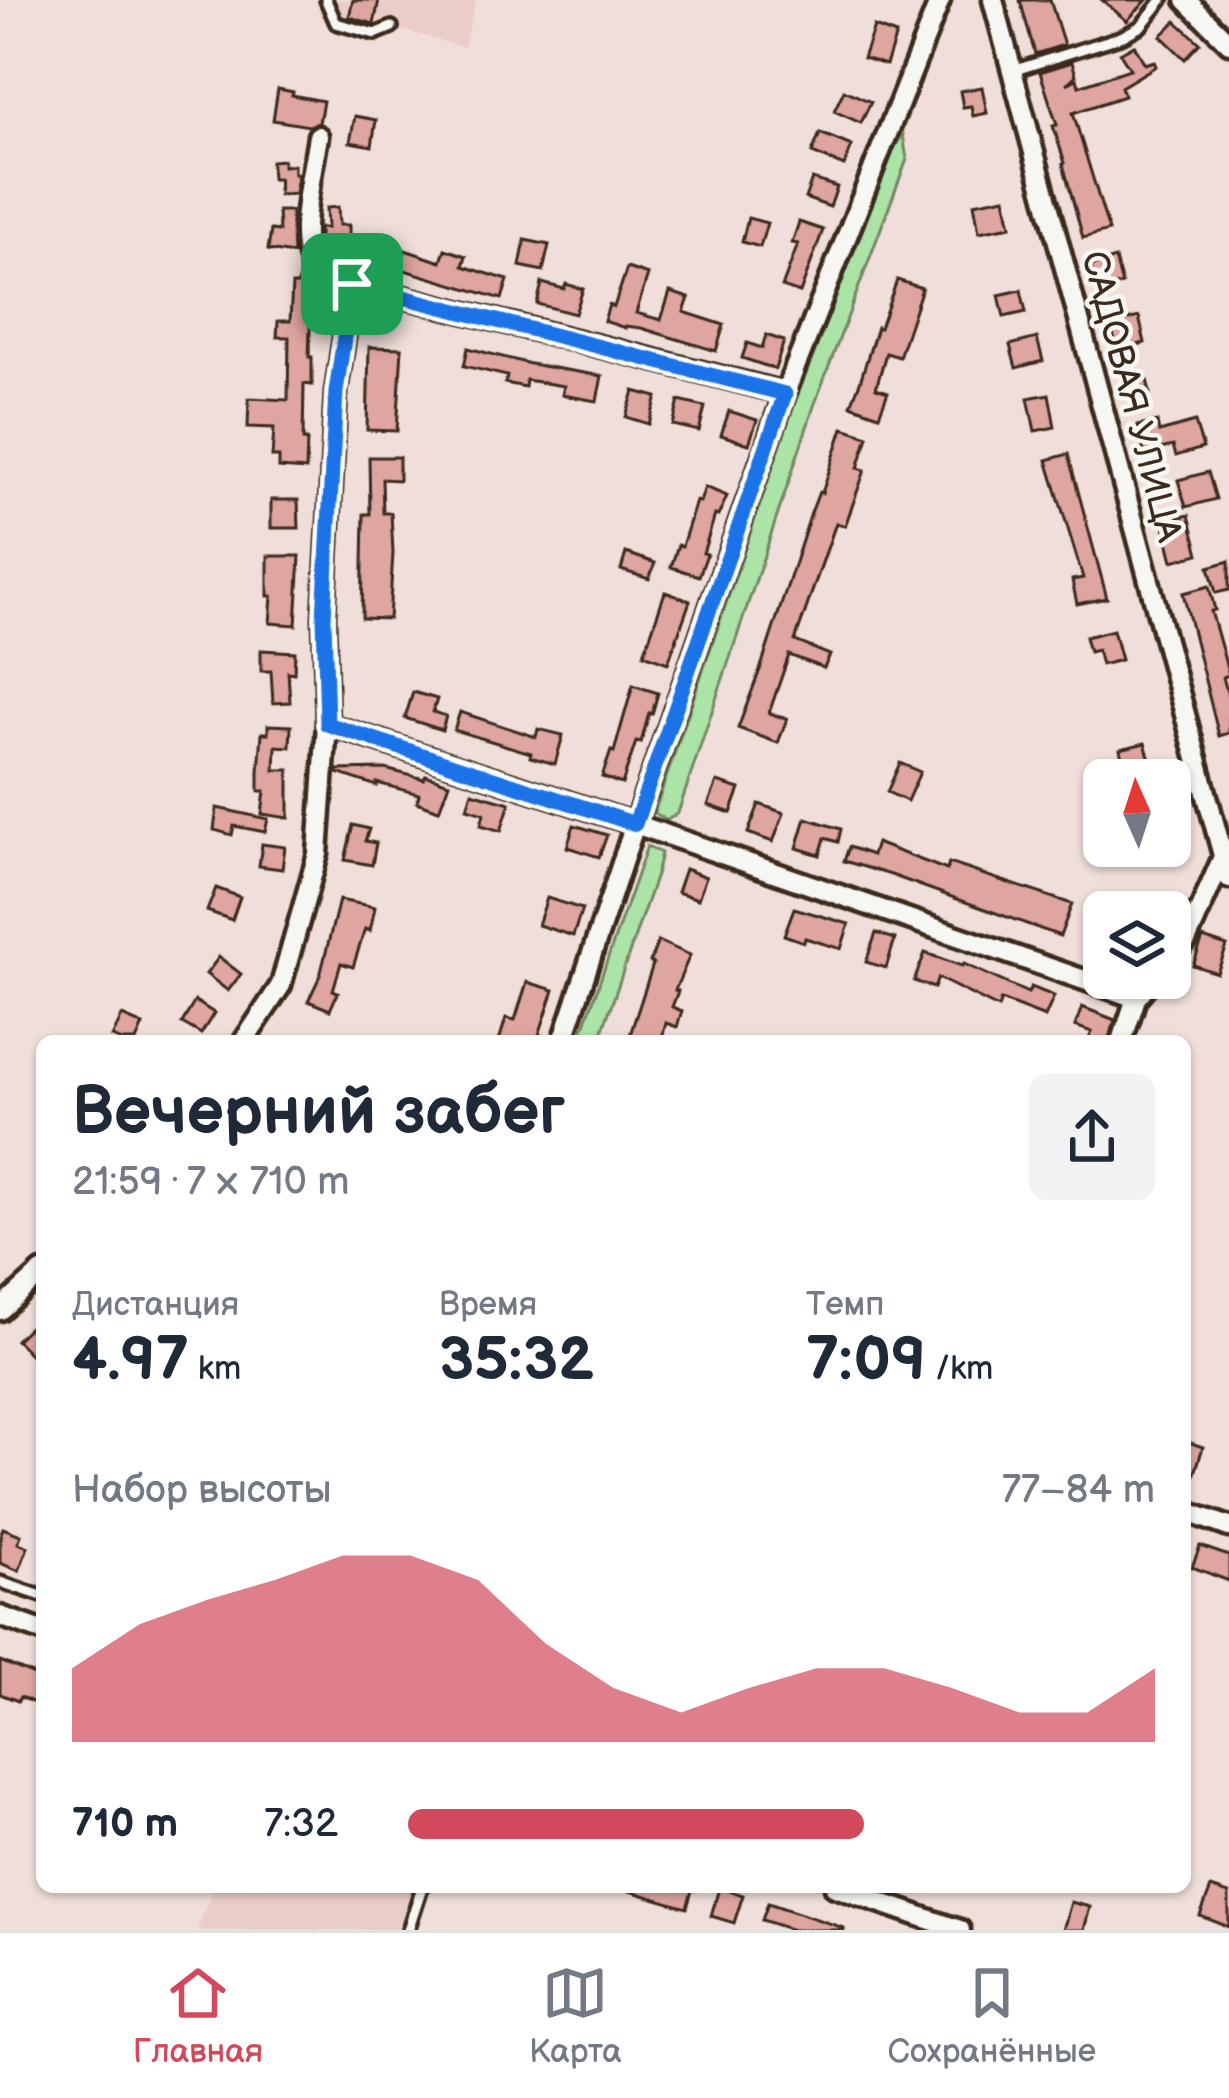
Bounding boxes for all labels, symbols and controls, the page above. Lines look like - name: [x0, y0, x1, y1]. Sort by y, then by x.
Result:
- pin: [301, 233, 403, 335]
- street label: САДОВАЯ УЛИЦА: [1071, 247, 1190, 547]
- icon: arrive: [319, 251, 385, 317]
- north arrow: [1083, 759, 1191, 867]
- map controls: [1083, 759, 1191, 999]
- button: layers: [1083, 891, 1191, 999]
- text: Вечерний забег: [72, 1074, 565, 1153]
- button: share: [1029, 1074, 1155, 1200]
- text: 21:59 · 7 × 710 m: [72, 1159, 349, 1206]
- text: Дистанция: [72, 1285, 239, 1325]
- text: Время: [439, 1285, 537, 1325]
- text: Темп: [806, 1285, 884, 1325]
- text: 4.97: [72, 1325, 189, 1397]
- text: 35:32: [439, 1325, 594, 1397]
- text: 7:09: [806, 1325, 926, 1397]
- text: km: [189, 1349, 241, 1389]
- text: /km: [926, 1349, 993, 1389]
- text: Набор высоты: [72, 1467, 332, 1514]
- text: 77–84 m: [1002, 1467, 1155, 1514]
- text: 710 m: [72, 1801, 178, 1848]
- text: 7:32: [264, 1801, 338, 1848]
- tab: Главная: [133, 1960, 263, 2072]
- tab: Карта: [529, 1960, 622, 2072]
- tab: Сохранённые: [888, 1960, 1096, 2072]

